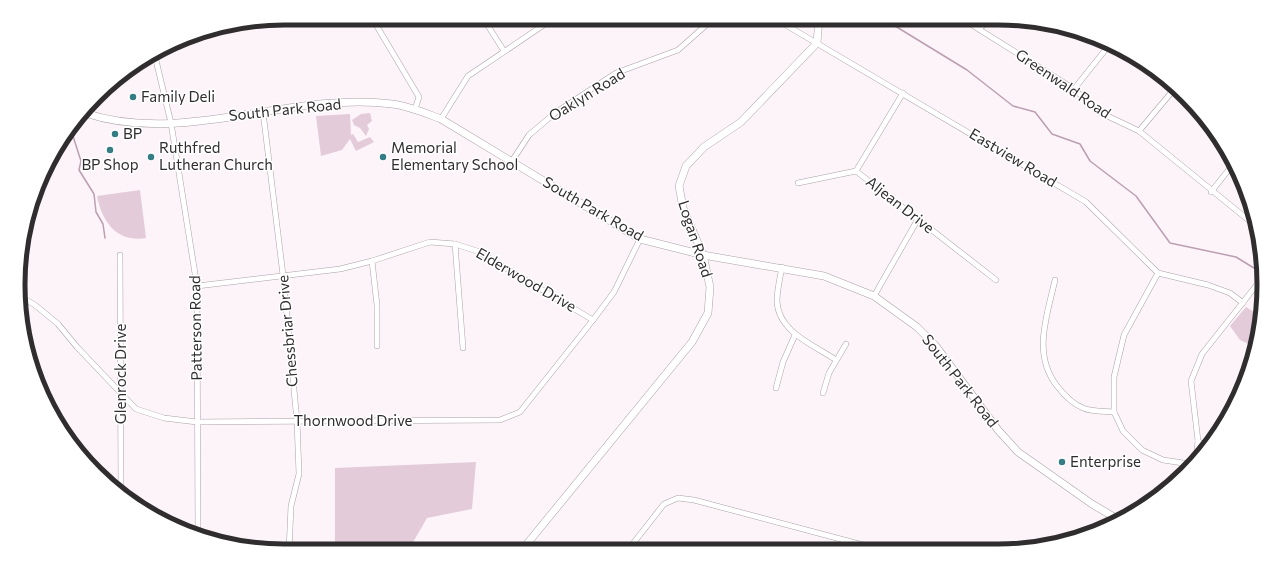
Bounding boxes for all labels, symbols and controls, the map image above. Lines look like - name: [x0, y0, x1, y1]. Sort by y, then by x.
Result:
- street label: Greenwald Road: [1012, 45, 1115, 122]
- street label: Oaklyn Road: [545, 64, 628, 125]
- place label: Family Deli: [141, 87, 215, 105]
- marker: Family Deli: [128, 92, 138, 102]
- street label: South Park Road: [228, 94, 342, 124]
- place label: BP: [123, 124, 142, 142]
- street label: Eastview Road: [967, 124, 1061, 190]
- marker: BP: [110, 129, 120, 139]
- place label: Ruthfred Lutheran Church: [159, 138, 273, 173]
- place label: Memorial Elementary School: [391, 138, 518, 173]
- marker: BP Shop: [105, 145, 115, 155]
- marker: Ruthfred Lutheran Church: [146, 152, 156, 162]
- marker: Memorial Elementary School: [378, 152, 388, 162]
- place label: BP Shop: [81, 155, 139, 173]
- street label: South Park Road: [540, 172, 647, 244]
- street label: Aljean Drive: [863, 172, 938, 236]
- street label: Logan Road: [675, 198, 717, 279]
- street label: Elderwood Drive: [473, 243, 580, 315]
- street label: Chessbriar Drive: [273, 274, 301, 388]
- street label: Patterson Road: [185, 275, 205, 381]
- street label: Glenrock Drive: [111, 324, 129, 424]
- street label: South Park Road: [919, 330, 1003, 430]
- street label: Thornwood Drive: [293, 411, 413, 429]
- place label: Enterprise: [1070, 452, 1141, 470]
- marker: Enterprise: [1057, 457, 1067, 467]

